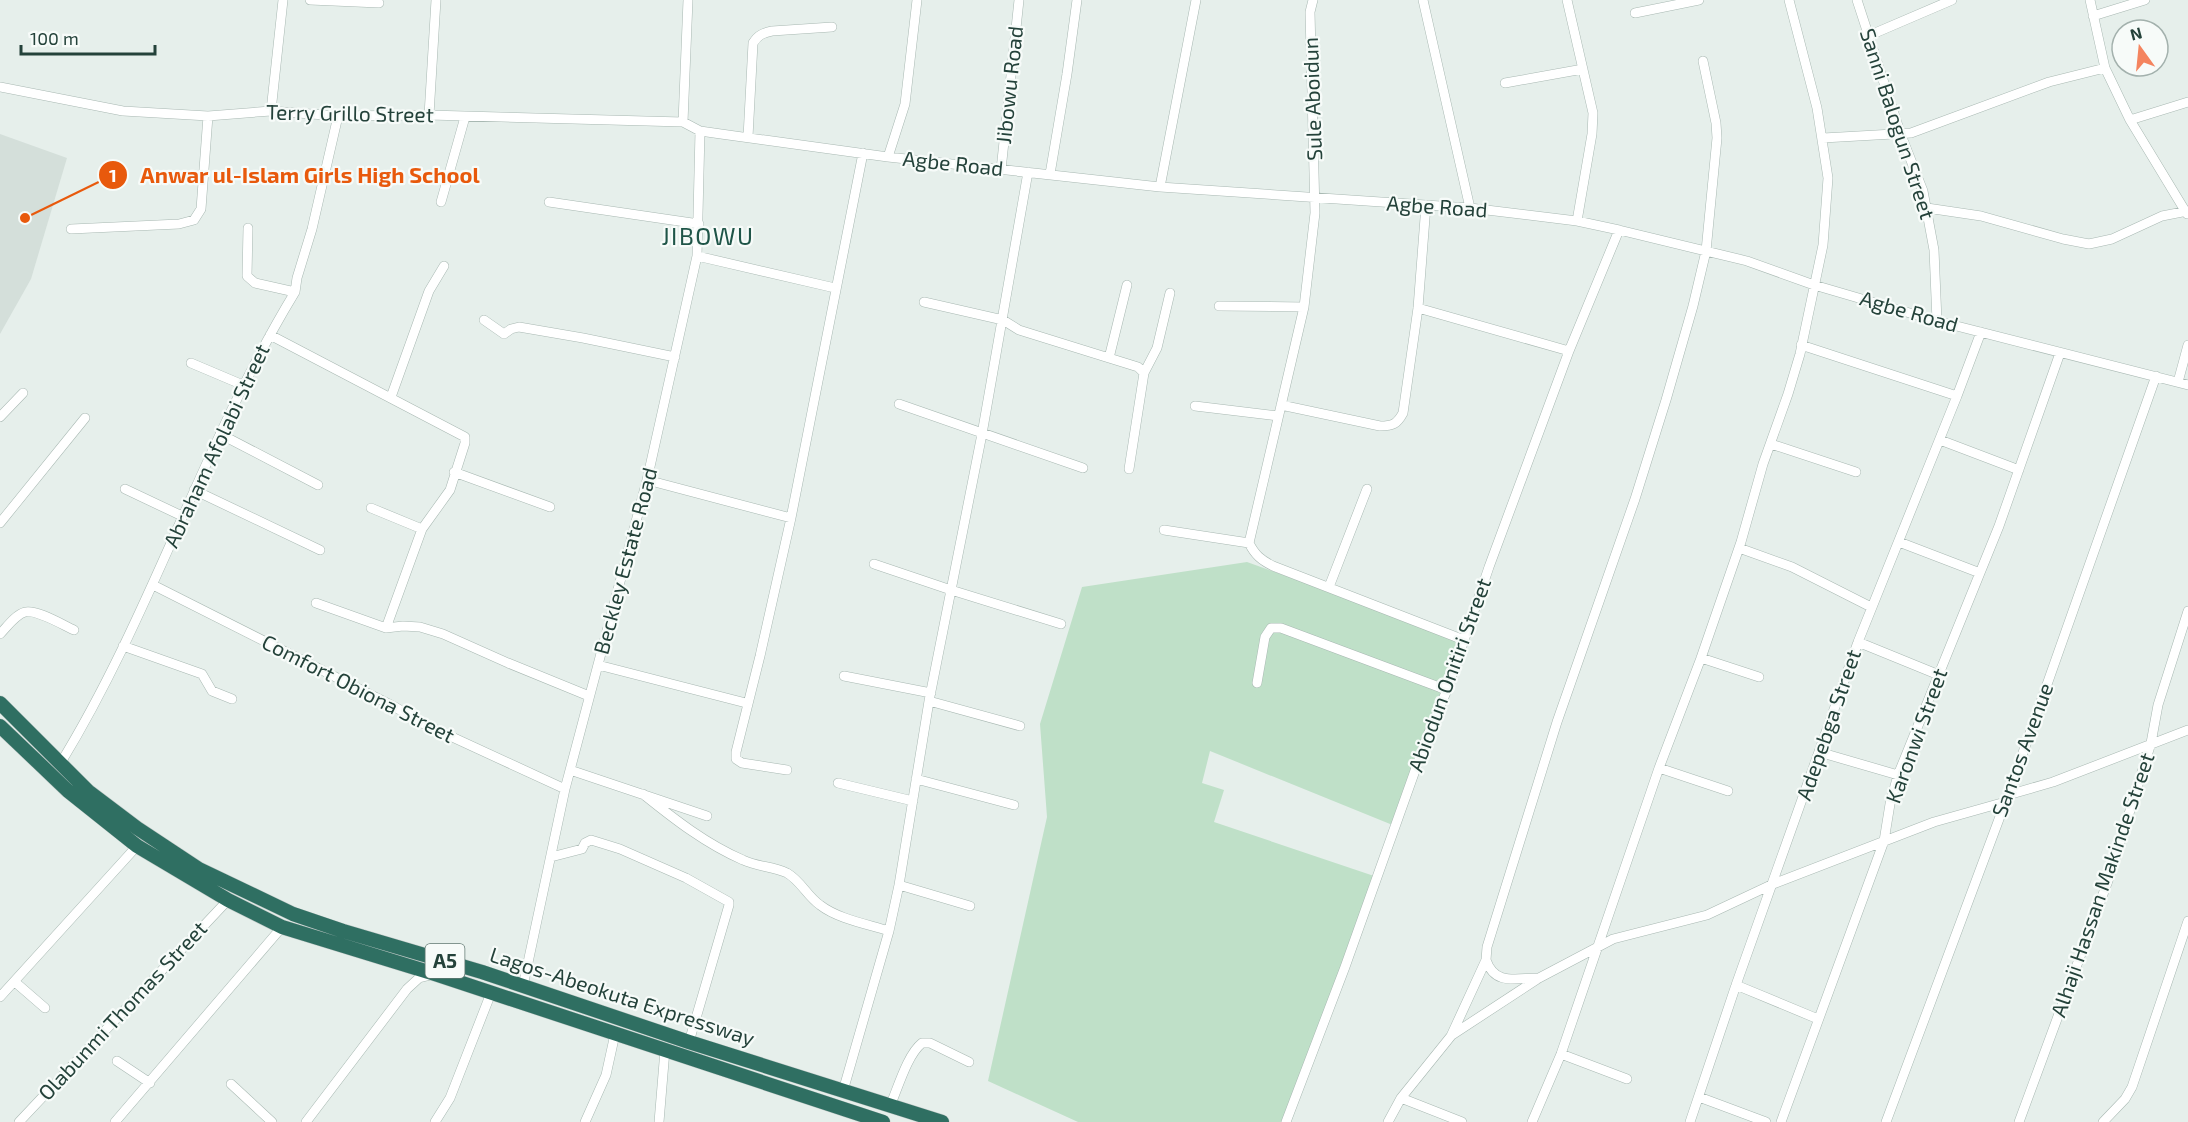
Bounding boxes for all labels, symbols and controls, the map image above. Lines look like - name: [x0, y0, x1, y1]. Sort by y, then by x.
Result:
- scale bar: [21, 18, 154, 56]
- north arrow: [2110, 18, 2170, 78]
- text: N: [2128, 22, 2144, 44]
- street label: Jibowu Road: [990, 25, 1027, 145]
- street label: Sanni Balogun Street: [1856, 25, 1941, 222]
- text: 100 m: [30, 27, 79, 49]
- street label: Sule Aboidun: [1297, 37, 1326, 161]
- street label: Terry Grillo Street: [266, 99, 434, 126]
- street label: Agbe Road: [902, 145, 1005, 180]
- callout: Anwar ul-Islam Girls High School: [98, 155, 492, 195]
- text: Anwar ul-Islam Girls High School: [140, 161, 480, 187]
- text: 1: [109, 164, 117, 186]
- street label: Agbe Road: [1386, 190, 1488, 221]
- district label: JIBOWU: [661, 221, 755, 250]
- street label: Agbe Road: [1857, 285, 1961, 337]
- street label: Abraham Afolabi Street: [157, 340, 274, 551]
- street label: Beckley Estate Road: [588, 464, 662, 657]
- street label: Abiodun Onitiri Street: [1402, 574, 1495, 775]
- street label: Comfort Obiona Street: [258, 628, 459, 747]
- street label: Adepebga Street: [1790, 646, 1865, 803]
- street label: Karonwi Street: [1880, 665, 1952, 806]
- street label: Santos Avenue: [1986, 679, 2057, 820]
- street label: Alhaji Hassan Makinde Street: [2045, 749, 2160, 1020]
- street label: Olabunmi Thomas Street: [32, 915, 211, 1105]
- street label: Lagos-Abeokuta Expressway: [487, 941, 758, 1050]
- road number: A5: [426, 944, 464, 978]

